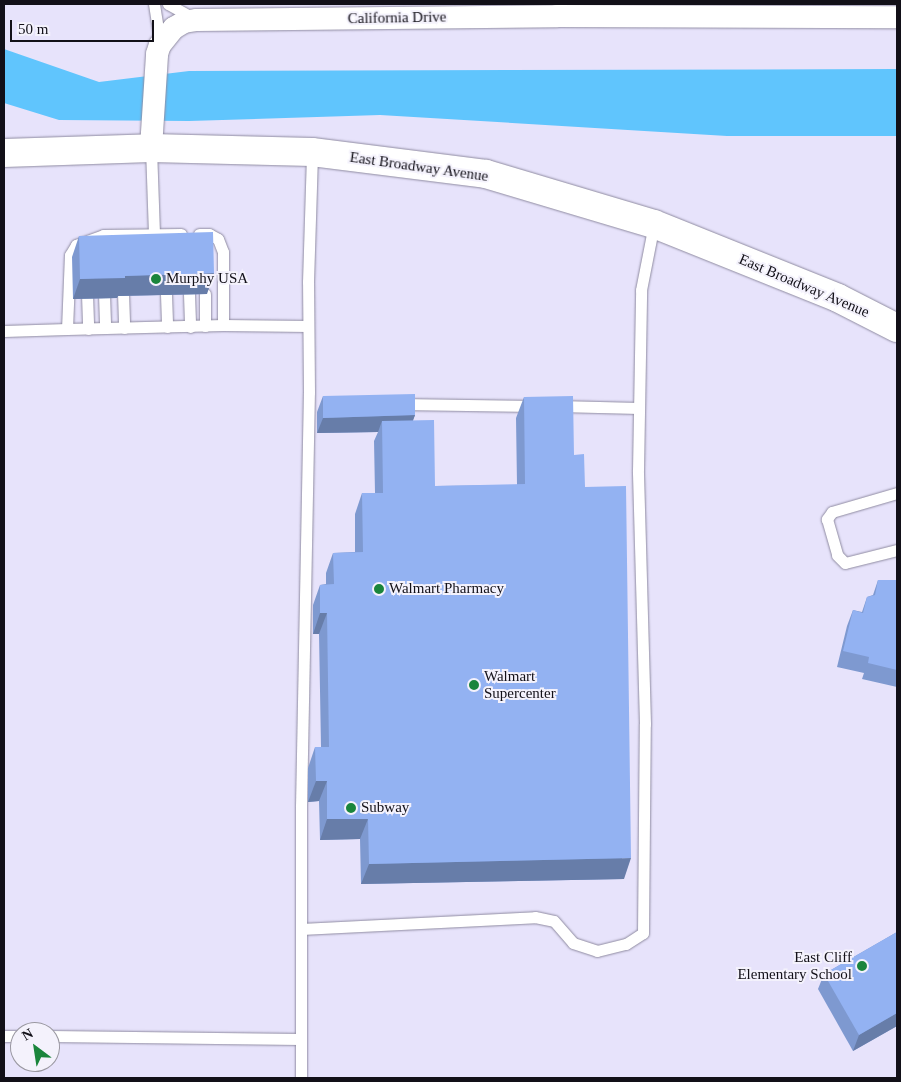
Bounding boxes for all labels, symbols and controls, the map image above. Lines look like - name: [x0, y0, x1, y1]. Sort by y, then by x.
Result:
- street label: California Drive: [347, 8, 447, 28]
- scale bar: [12, 10, 156, 42]
- text: 50 m: [18, 21, 48, 37]
- street label: East Broadway Avenue: [348, 148, 490, 186]
- street label: East Broadway Avenue: [736, 250, 872, 322]
- place label: Murphy USA: [166, 270, 248, 288]
- marker: Murphy USA: [150, 273, 162, 285]
- place label: Walmart Pharmacy: [389, 580, 504, 598]
- marker: Walmart Pharmacy: [373, 583, 385, 595]
- place label: Walmart Supercenter: [484, 667, 556, 702]
- marker: Walmart Supercenter: [468, 679, 480, 691]
- place label: Subway: [361, 799, 409, 817]
- marker: Subway: [345, 802, 357, 814]
- place label: East Cliff Elementary School: [737, 948, 852, 983]
- marker: East Cliff Elementary School: [856, 960, 868, 972]
- north arrow: [10, 1022, 60, 1072]
- text: N: [19, 1026, 36, 1044]

